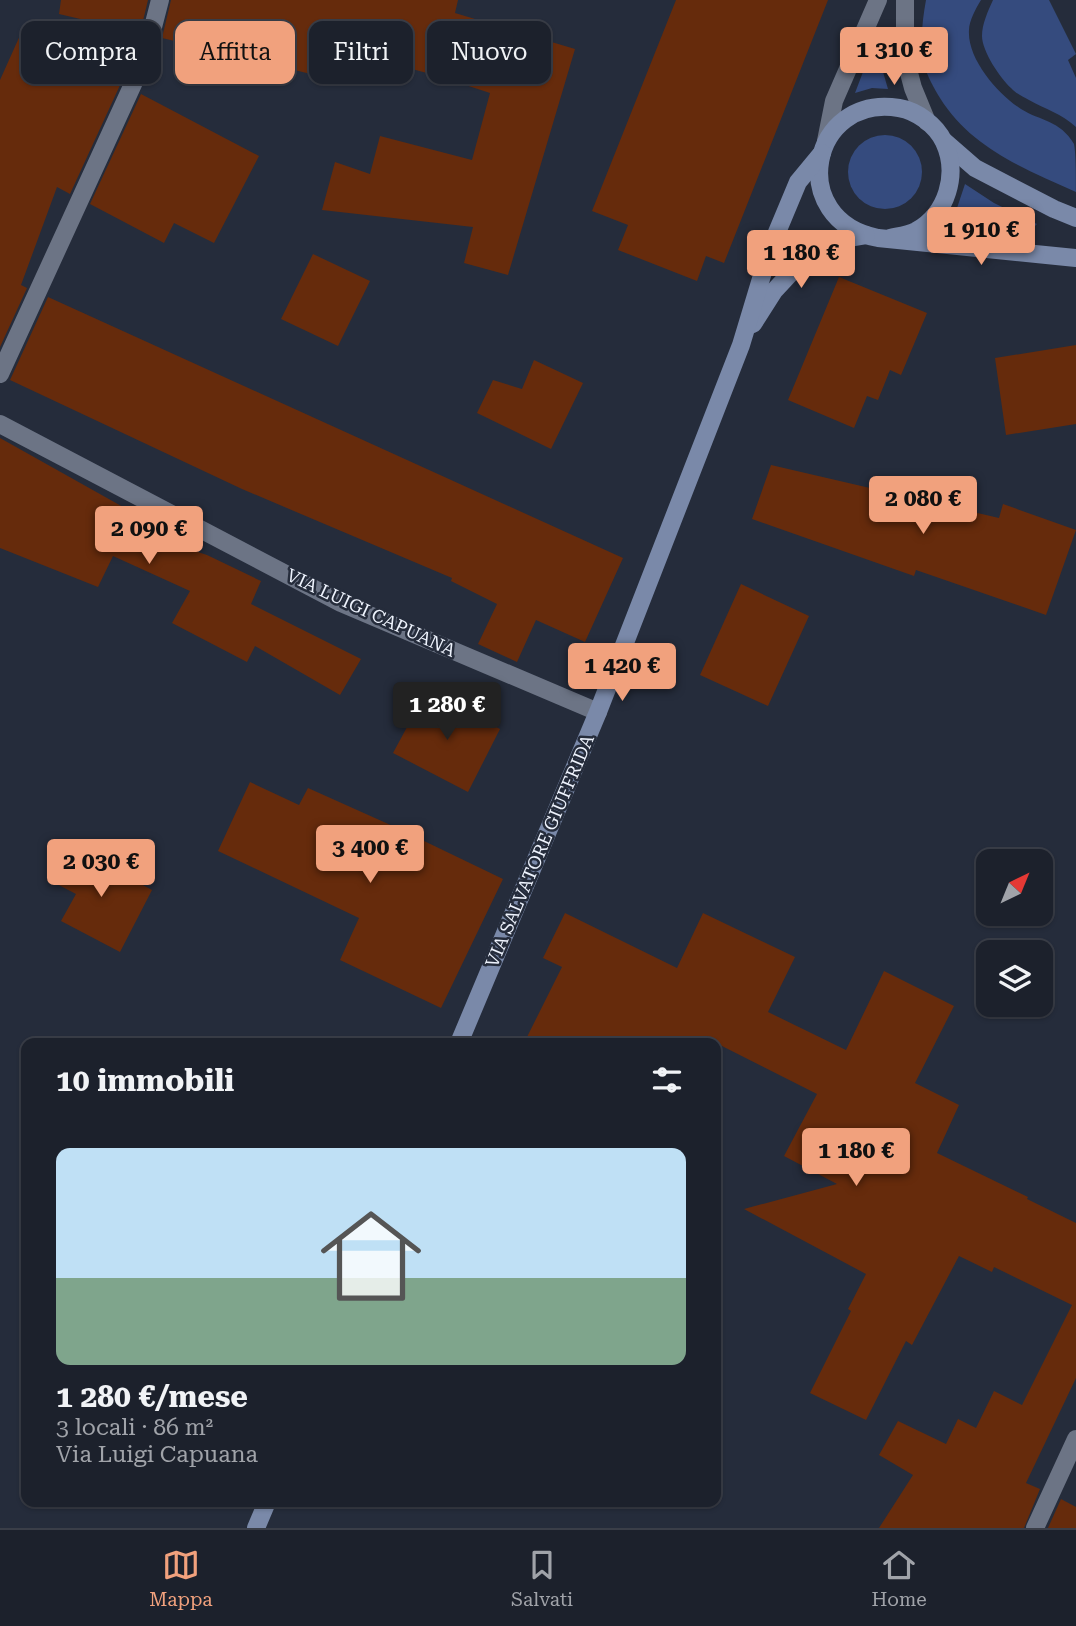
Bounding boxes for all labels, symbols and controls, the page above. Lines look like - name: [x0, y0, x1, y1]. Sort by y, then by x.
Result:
- chip: Compra: [21, 21, 161, 84]
- chip: Affitta: [175, 21, 295, 84]
- chip: Filtri: [309, 21, 413, 84]
- chip: Nuovo: [427, 21, 551, 84]
- pin: 1 310 €: [829, 28, 959, 87]
- text: 1 310 €: [856, 36, 932, 63]
- pin: 1 910 €: [916, 208, 1046, 267]
- text: 1 910 €: [943, 216, 1019, 243]
- pin: 1 180 €: [736, 230, 866, 290]
- text: 1 180 €: [763, 239, 839, 266]
- pin: 2 080 €: [858, 476, 988, 536]
- text: 2 080 €: [885, 485, 961, 512]
- pin: 2 090 €: [84, 506, 214, 566]
- text: 2 090 €: [111, 515, 187, 542]
- street label: VIA LUIGI CAPUANA: [283, 564, 459, 661]
- pin: 1 420 €: [557, 644, 687, 703]
- text: 1 420 €: [584, 652, 660, 679]
- pin: 1 280 €: [382, 682, 512, 742]
- text: 1 280 €: [409, 691, 485, 718]
- street label: VIA SALVATORE GIUFFRIDA: [481, 731, 598, 970]
- pin: 3 400 €: [305, 826, 435, 885]
- text: 3 400 €: [332, 834, 408, 861]
- pin: 2 030 €: [36, 839, 166, 899]
- text: 2 030 €: [63, 848, 139, 875]
- north arrow: [976, 849, 1054, 926]
- map controls: [976, 849, 1053, 1017]
- button: layers: [976, 940, 1053, 1017]
- icon: filters: [648, 1061, 686, 1099]
- text: 10 immobili: [56, 1063, 234, 1098]
- pin: 1 180 €: [791, 1128, 921, 1188]
- text: 1 180 €: [818, 1137, 894, 1164]
- icon: home: [308, 1193, 434, 1319]
- text: 1 280 €/mese: [56, 1379, 248, 1414]
- text: 3 locali · 86 m²: [56, 1414, 213, 1441]
- text: Via Luigi Capuana: [56, 1441, 258, 1468]
- tab: Mappa: [149, 1546, 212, 1611]
- tab: Salvati: [511, 1546, 573, 1611]
- tab: Home: [872, 1546, 927, 1611]

